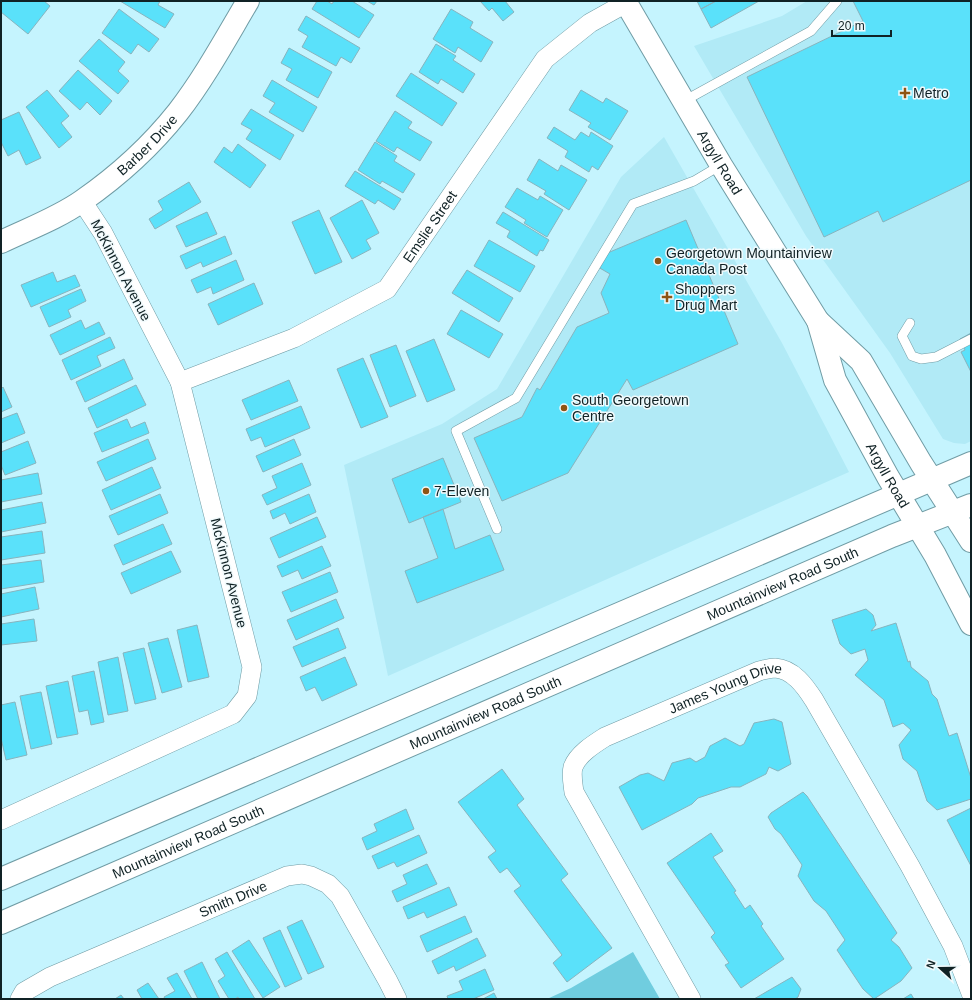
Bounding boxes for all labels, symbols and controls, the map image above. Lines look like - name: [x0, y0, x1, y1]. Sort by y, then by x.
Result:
- scale bar: [832, 12, 891, 38]
- text: 20 m: [838, 19, 865, 33]
- place label: Metro: [913, 85, 949, 101]
- marker: Metro: [900, 88, 910, 98]
- street label: Barber Drive: [114, 111, 181, 179]
- street label: Argyll Road: [694, 127, 745, 197]
- street label: Emslie Street: [400, 188, 460, 265]
- street label: McKinnon Avenue: [88, 217, 155, 324]
- place label: Georgetown Mountainview Canada Post: [666, 245, 833, 277]
- marker: Georgetown Mountainview Canada Post: [653, 256, 663, 266]
- place label: Shoppers Drug Mart: [675, 281, 737, 313]
- marker: Shoppers Drug Mart: [662, 292, 672, 302]
- place label: South Georgetown Centre: [572, 392, 689, 424]
- marker: South Georgetown Centre: [559, 403, 569, 413]
- street label: Argyll Road: [863, 440, 913, 511]
- place label: 7-Eleven: [434, 483, 489, 499]
- marker: 7-Eleven: [421, 486, 431, 496]
- street label: McKinnon Avenue: [208, 516, 250, 630]
- street label: Mountainview Road South: [704, 544, 861, 624]
- street label: James Young Drive: [666, 660, 784, 717]
- street label: Mountainview Road South: [407, 673, 564, 753]
- street label: Mountainview Road South: [110, 802, 266, 882]
- street label: Smith Drive: [197, 877, 270, 921]
- north arrow: [920, 948, 960, 988]
- text: N: [924, 959, 938, 970]

